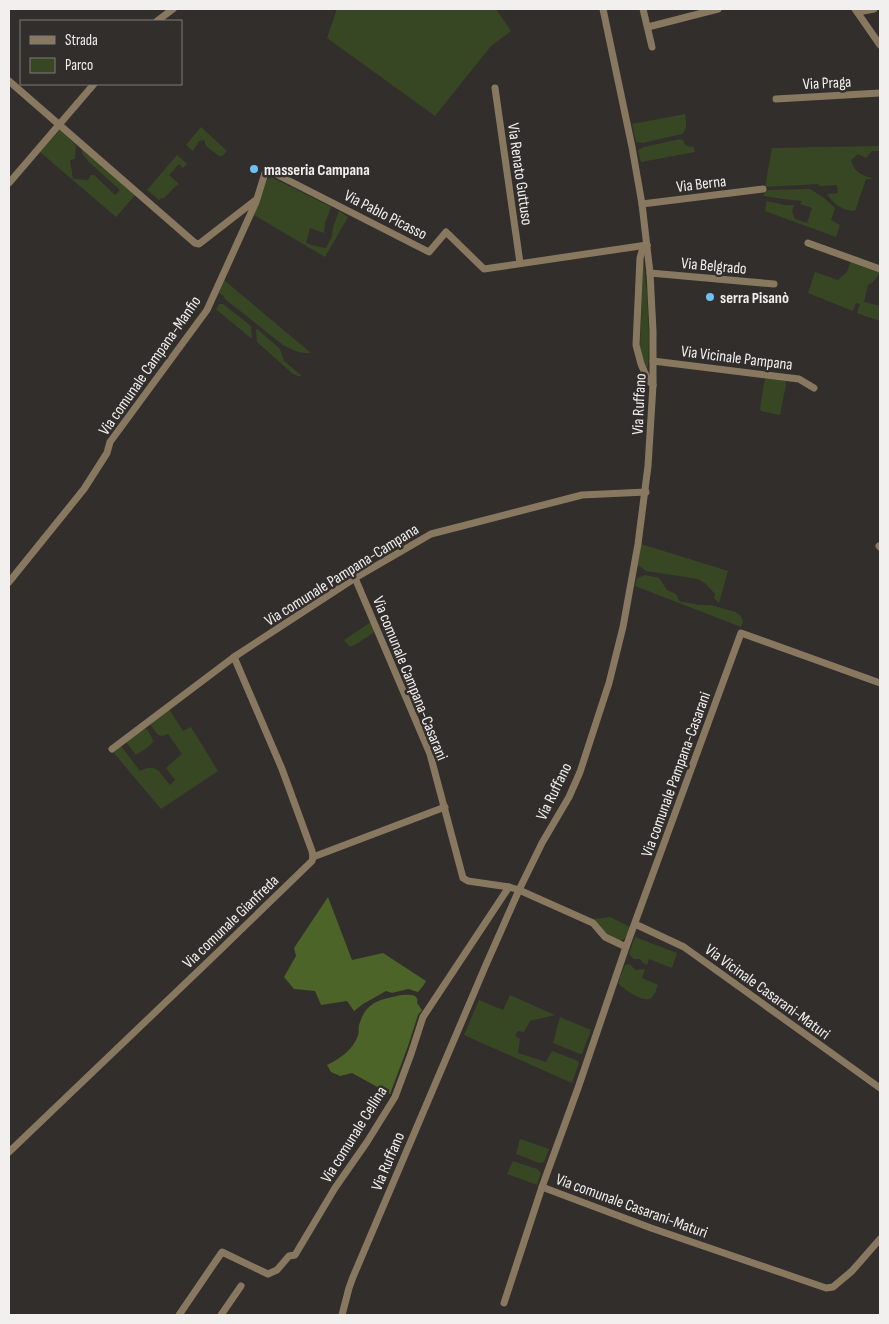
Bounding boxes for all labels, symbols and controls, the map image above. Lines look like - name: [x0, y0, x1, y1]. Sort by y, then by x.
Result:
- legend: [20, 20, 182, 85]
- text: Strada: [65, 31, 98, 50]
- text: Parco: [65, 56, 93, 75]
- street label: Via Praga: [802, 73, 852, 94]
- street label: Via Renato Guttuso: [503, 122, 536, 227]
- place label: masseria Campana: [264, 161, 370, 180]
- marker: masseria Campana: [248, 163, 260, 175]
- street label: Via Berna: [675, 172, 727, 197]
- street label: Via Pablo Picasso: [341, 186, 430, 244]
- street label: Via Belgrado: [680, 254, 747, 279]
- place label: serra Pisanò: [720, 289, 789, 308]
- marker: serra Pisanò: [704, 291, 716, 303]
- street label: Via comunale Campana-Manfio: [95, 293, 205, 439]
- street label: Via Vicinale Pampana: [680, 342, 794, 375]
- street label: Via Ruffano: [628, 373, 651, 435]
- street label: Via comunale Pampana-Campana: [261, 520, 422, 631]
- street label: Via comunale Campana-Casarani: [368, 594, 451, 763]
- street label: Via comunale Pampana-Casarani: [638, 689, 715, 860]
- street label: Via Ruffano: [532, 760, 576, 824]
- street label: Via comunale Gianfreda: [179, 871, 283, 973]
- street label: Via Vicinale Casarani-Maturi: [701, 940, 833, 1044]
- street label: Via comunale Cellina: [317, 1083, 392, 1187]
- street label: Via Ruffano: [368, 1130, 409, 1194]
- street label: Via comunale Casarani-Maturi: [553, 1170, 710, 1243]

